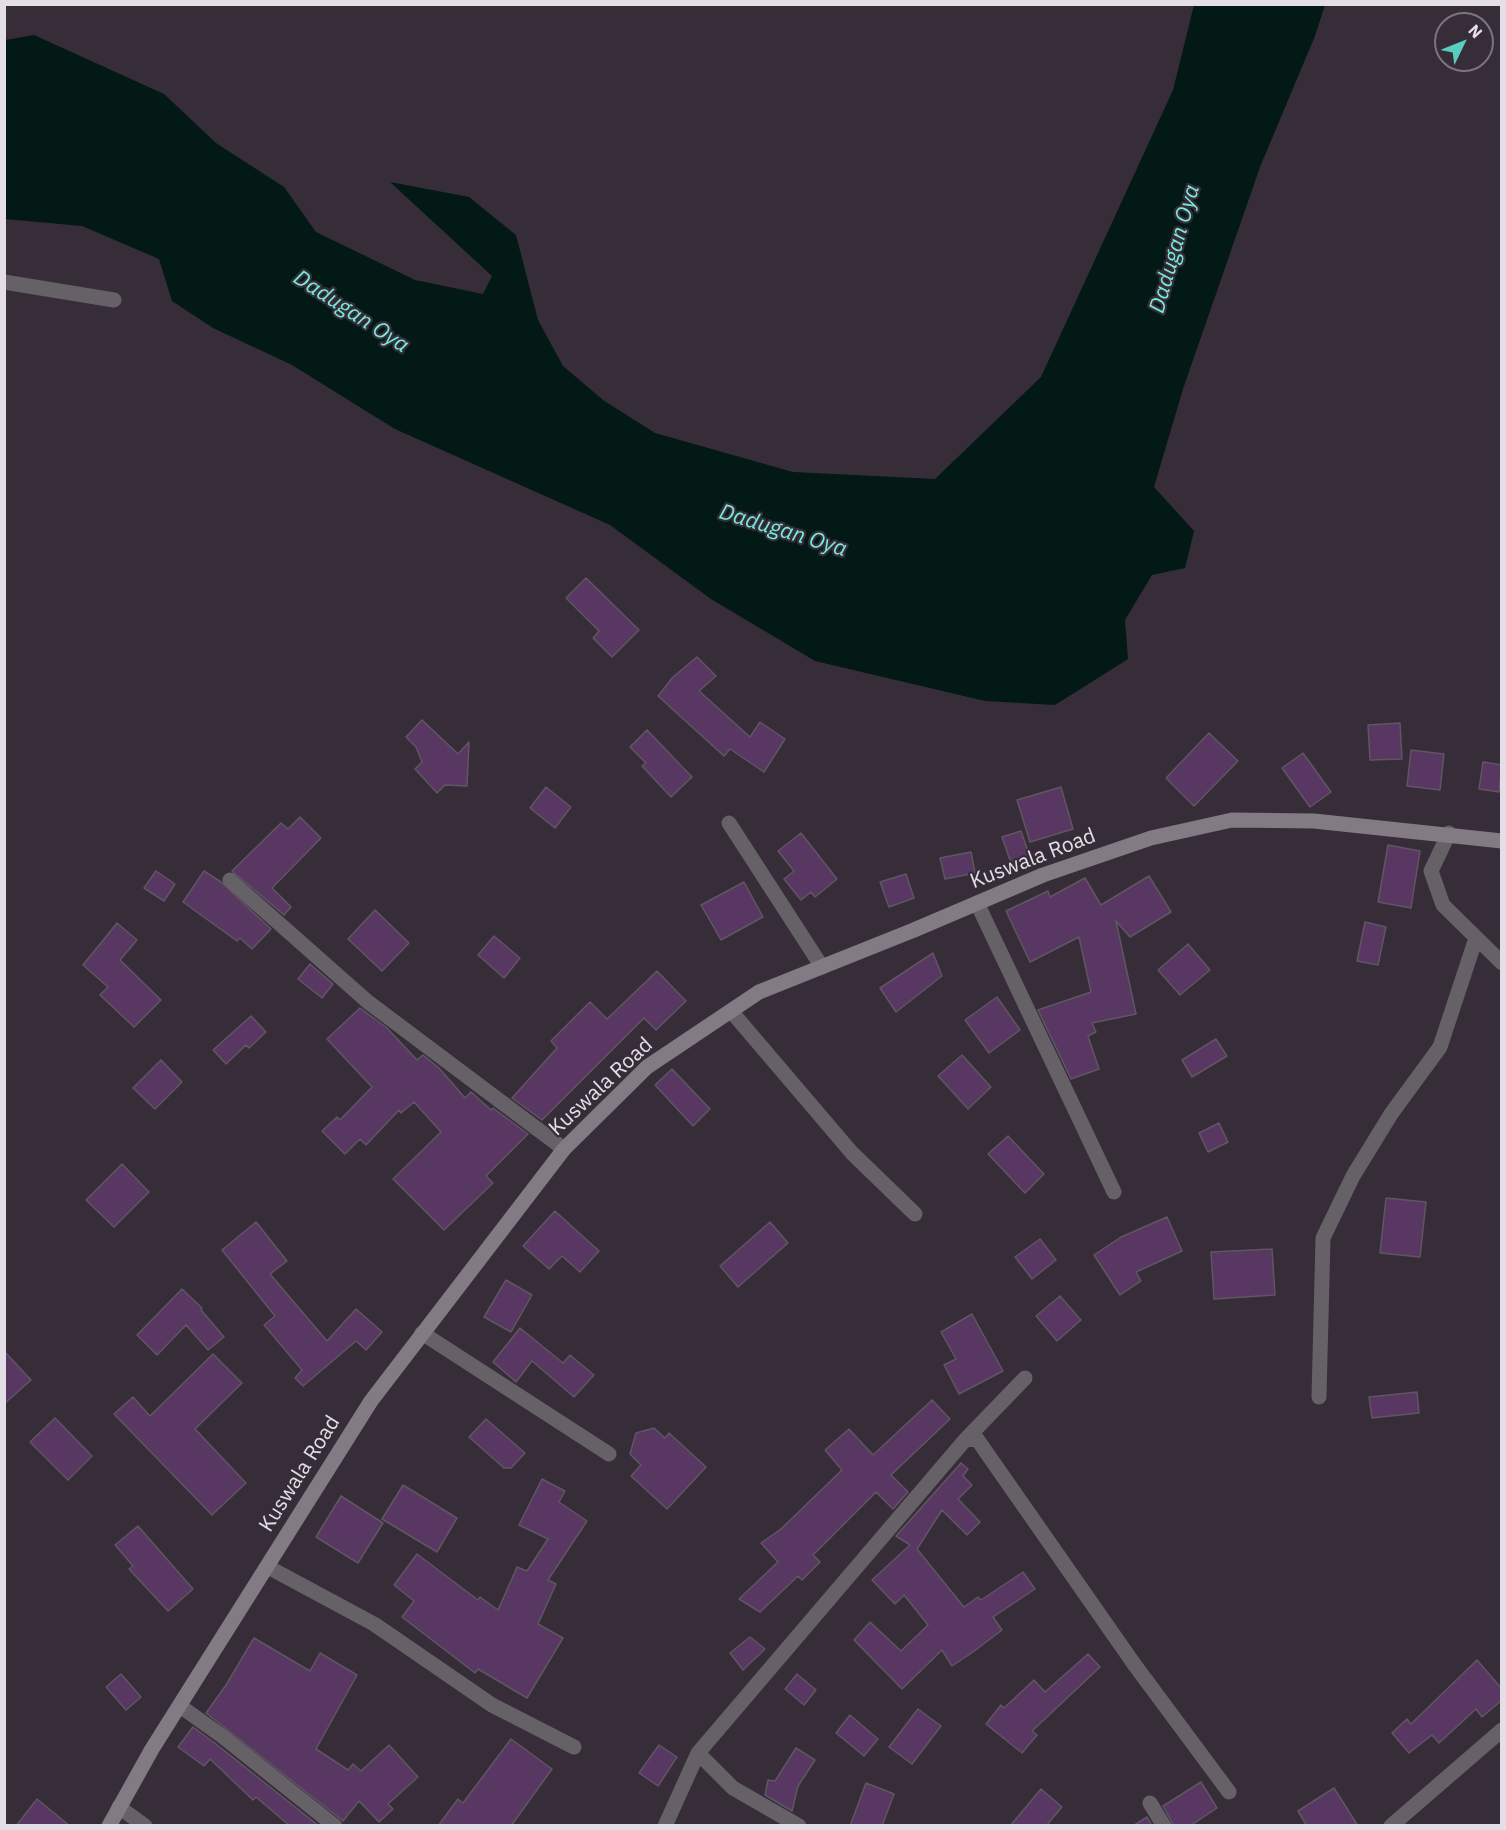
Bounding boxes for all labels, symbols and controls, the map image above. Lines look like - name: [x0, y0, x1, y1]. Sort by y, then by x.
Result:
- north arrow: [1434, 12, 1494, 72]
- text: N: [1464, 20, 1487, 42]
- water label: Dadugan Oya: [1144, 182, 1206, 316]
- water label: Dadugan Oya: [288, 265, 414, 359]
- water label: Dadugan Oya: [716, 499, 850, 563]
- street label: Kuswala Road: [967, 824, 1099, 894]
- street label: Kuswala Road: [544, 1033, 658, 1141]
- street label: Kuswala Road: [254, 1411, 346, 1537]

